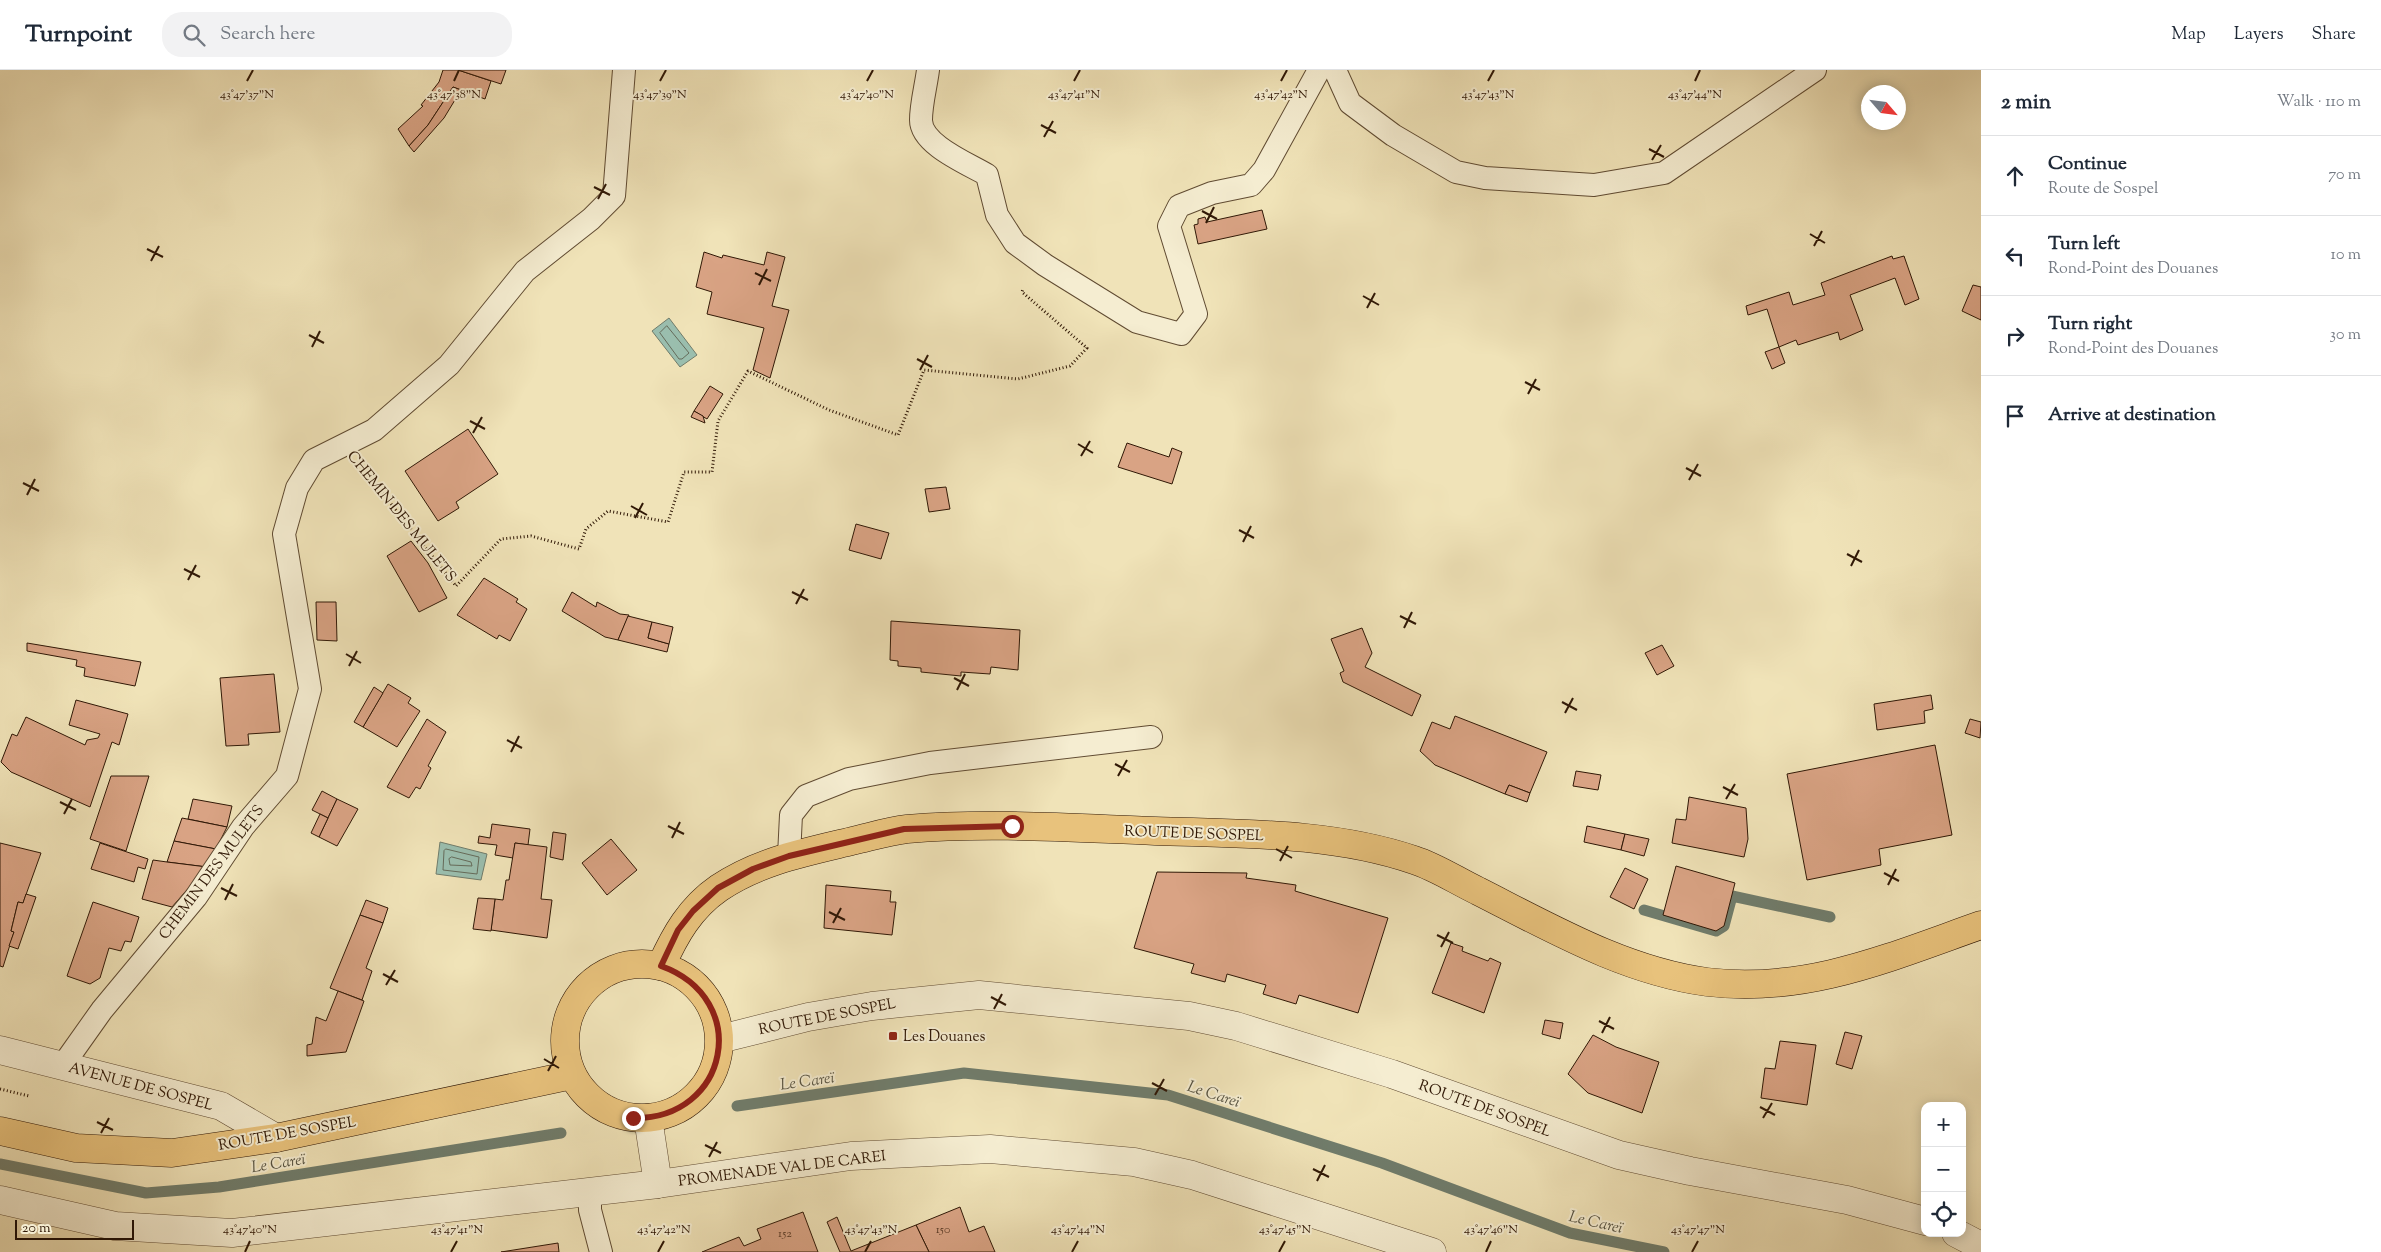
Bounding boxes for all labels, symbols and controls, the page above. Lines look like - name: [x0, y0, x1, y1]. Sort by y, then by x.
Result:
- search box: [162, 12, 512, 57]
- text: Turnpoint: [25, 18, 132, 52]
- icon: search: [180, 21, 208, 49]
- text: Search here: [220, 21, 315, 48]
- text: Map: [2171, 22, 2206, 48]
- text: Layers: [2234, 22, 2284, 48]
- text: Share: [2312, 22, 2356, 48]
- north arrow: [1861, 85, 1906, 130]
- text: 43°47'37"N: [220, 86, 274, 104]
- text: 43°47'38"N: [427, 86, 481, 104]
- text: 43°47'39"N: [633, 86, 687, 104]
- text: 43°47'40"N: [840, 86, 894, 104]
- text: 43°47'41"N: [1048, 86, 1100, 104]
- text: 43°47'42"N: [1254, 86, 1308, 104]
- text: 43°47'43"N: [1462, 86, 1515, 104]
- text: 43°47'44"N: [1668, 86, 1722, 104]
- text: 2 min: [2001, 88, 2051, 118]
- text: Walk · 110 m: [2277, 91, 2361, 114]
- text: Continue: [2048, 151, 2127, 178]
- icon: ahead: [2001, 162, 2029, 190]
- text: 70 m: [2328, 164, 2361, 187]
- text: Route de Sospel: [2048, 178, 2158, 201]
- text: Turn left: [2048, 231, 2120, 258]
- icon: left: [2001, 242, 2029, 270]
- text: 10 m: [2331, 244, 2361, 267]
- text: Rond-Point des Douanes: [2048, 258, 2218, 281]
- text: Turn right: [2048, 311, 2132, 338]
- icon: right: [2001, 322, 2029, 350]
- text: 30 m: [2330, 324, 2361, 347]
- text: Rond-Point des Douanes: [2048, 338, 2218, 361]
- icon: arrive: [2001, 402, 2029, 430]
- text: Arrive at destination: [2048, 402, 2216, 429]
- street label: CHEMIN DES MULETS: [341, 447, 461, 587]
- street label: CHEMIN DES MULETS: [155, 801, 270, 945]
- route start: [1001, 815, 1024, 838]
- street label: ROUTE DE SOSPEL: [1124, 822, 1264, 847]
- street label: ROUTE DE SOSPEL: [757, 994, 898, 1041]
- place label: Les Douanes: [903, 1027, 985, 1048]
- marker: Les Douanes: [887, 1030, 899, 1042]
- street label: AVENUE DE SOSPEL: [66, 1058, 215, 1117]
- water label: Le Careï: [779, 1067, 837, 1098]
- water label: Le Careï: [1184, 1076, 1244, 1115]
- street label: ROUTE DE SOSPEL: [1415, 1076, 1554, 1143]
- map controls: [1921, 1102, 1966, 1237]
- button: +: [1921, 1102, 1966, 1147]
- route end: [622, 1107, 645, 1130]
- street label: ROUTE DE SOSPEL: [217, 1112, 358, 1157]
- street label: PROMENADE VAL DE CAREI: [677, 1146, 887, 1193]
- button: −: [1921, 1147, 1966, 1192]
- water label: Le Careï: [250, 1149, 308, 1180]
- button: locate: [1921, 1192, 1966, 1237]
- water label: Le Careï: [1566, 1206, 1626, 1241]
- scale bar: [15, 1217, 134, 1240]
- text: 20 m: [22, 1219, 51, 1239]
- text: 43°47'40"N: [223, 1221, 277, 1239]
- text: 43°47'41"N: [431, 1221, 483, 1239]
- text: 43°47'42"N: [637, 1221, 691, 1239]
- text: 43°47'43"N: [845, 1221, 898, 1239]
- house number: 150: [936, 1221, 950, 1239]
- text: 43°47'44"N: [1051, 1221, 1105, 1239]
- text: 43°47'45"N: [1259, 1221, 1311, 1239]
- text: 43°47'46"N: [1464, 1221, 1518, 1239]
- text: 43°47'47"N: [1671, 1221, 1725, 1239]
- house number: 152: [778, 1225, 792, 1243]

